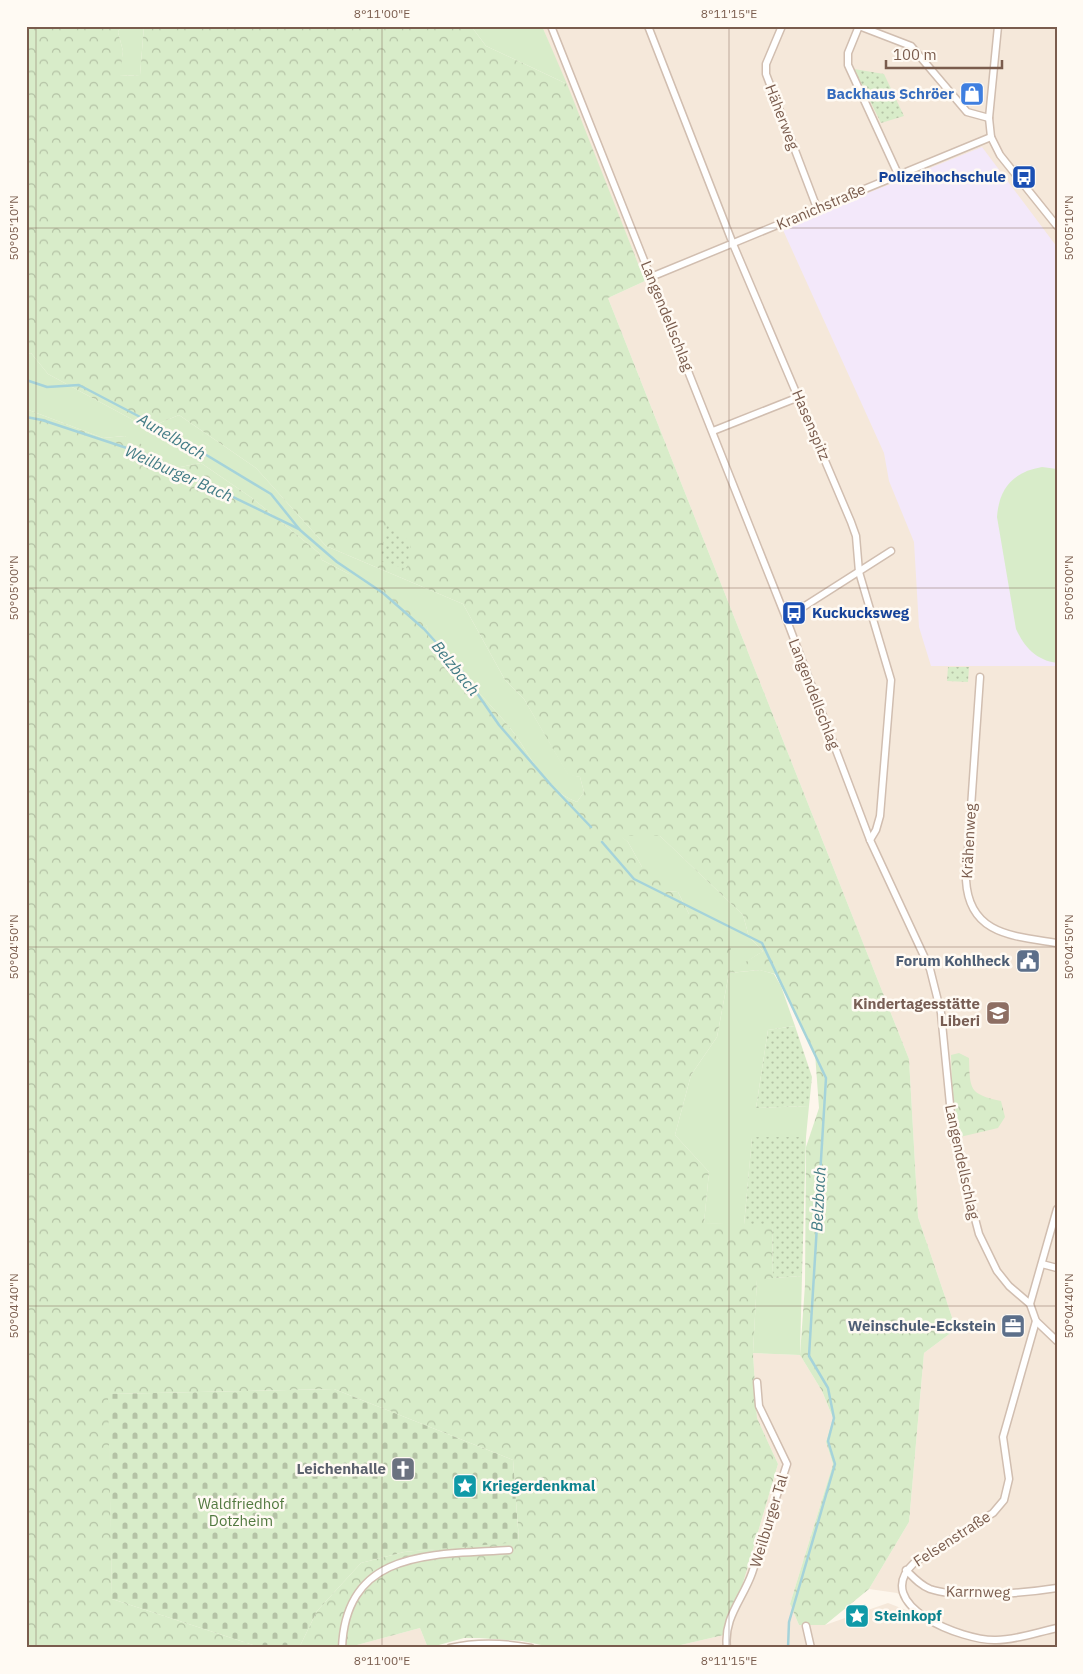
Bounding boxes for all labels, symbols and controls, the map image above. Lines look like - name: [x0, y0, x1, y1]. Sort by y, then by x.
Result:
- text: 8°11'00"E: [354, 6, 410, 21]
- text: 8°11'15"E: [701, 6, 757, 21]
- scale bar: [886, 38, 1002, 70]
- text: 100 m: [893, 45, 937, 64]
- street label: Häherweg: [761, 81, 804, 152]
- shop icon: Backhaus Schröer: [959, 81, 985, 107]
- place label: Backhaus Schröer: [827, 84, 954, 103]
- bus stop icon: Polizeihochschule: [1011, 164, 1037, 190]
- place label: Polizeihochschule: [879, 167, 1006, 186]
- street label: Kranichstraße: [773, 179, 868, 234]
- text: 50°05'10"N: [6, 195, 21, 261]
- text: 50°05'10"N: [1061, 195, 1076, 261]
- street label: Langendellschlag: [637, 258, 698, 374]
- street label: Hasenspitz: [788, 387, 835, 463]
- water label: Aunelbach: [133, 408, 210, 464]
- water label: Weilburger Bach: [122, 440, 236, 506]
- text: 50°05'00"N: [6, 555, 21, 621]
- text: 50°05'00"N: [1061, 555, 1076, 621]
- bus stop icon: Kuckucksweg: [781, 600, 807, 626]
- place label: Kuckucksweg: [812, 603, 910, 622]
- water label: Belzbach: [428, 636, 484, 700]
- street label: Langendellschlag: [785, 636, 844, 752]
- street label: Krähenweg: [957, 803, 980, 879]
- text: 50°04'50"N: [6, 914, 21, 980]
- text: 50°04'50"N: [1061, 914, 1076, 980]
- public building icon: Forum Kohlheck: [1015, 948, 1041, 974]
- place label: Forum Kohlheck: [896, 951, 1010, 970]
- place label: Kindertagesstätte Liberi: [853, 994, 980, 1030]
- school or university icon: Kindertagesstätte Liberi: [985, 1000, 1011, 1026]
- street label: Langendellschlag: [941, 1103, 984, 1221]
- water label: Belzbach: [806, 1166, 830, 1232]
- text: 50°04'40"N: [6, 1273, 21, 1339]
- text: 50°04'40"N: [1061, 1273, 1076, 1339]
- office icon: Weinschule-Eckstein: [1000, 1313, 1026, 1339]
- place label: Weinschule-Eckstein: [848, 1316, 996, 1335]
- church icon: Leichenhalle: [390, 1456, 416, 1482]
- place label: Leichenhalle: [297, 1459, 386, 1478]
- street label: Weilburger Tal: [745, 1472, 792, 1570]
- place icon: Kriegerdenkmal: [452, 1473, 478, 1499]
- place label: Kriegerdenkmal: [482, 1476, 596, 1495]
- park label: Waldfriedhof Dotzheim: [198, 1494, 285, 1530]
- street label: Felsenstraße: [910, 1507, 994, 1571]
- street label: Karrnweg: [946, 1581, 1010, 1602]
- place icon: Steinkopf: [844, 1603, 870, 1629]
- place label: Steinkopf: [874, 1606, 942, 1625]
- text: 8°11'00"E: [354, 1653, 410, 1668]
- text: 8°11'15"E: [701, 1653, 757, 1668]

